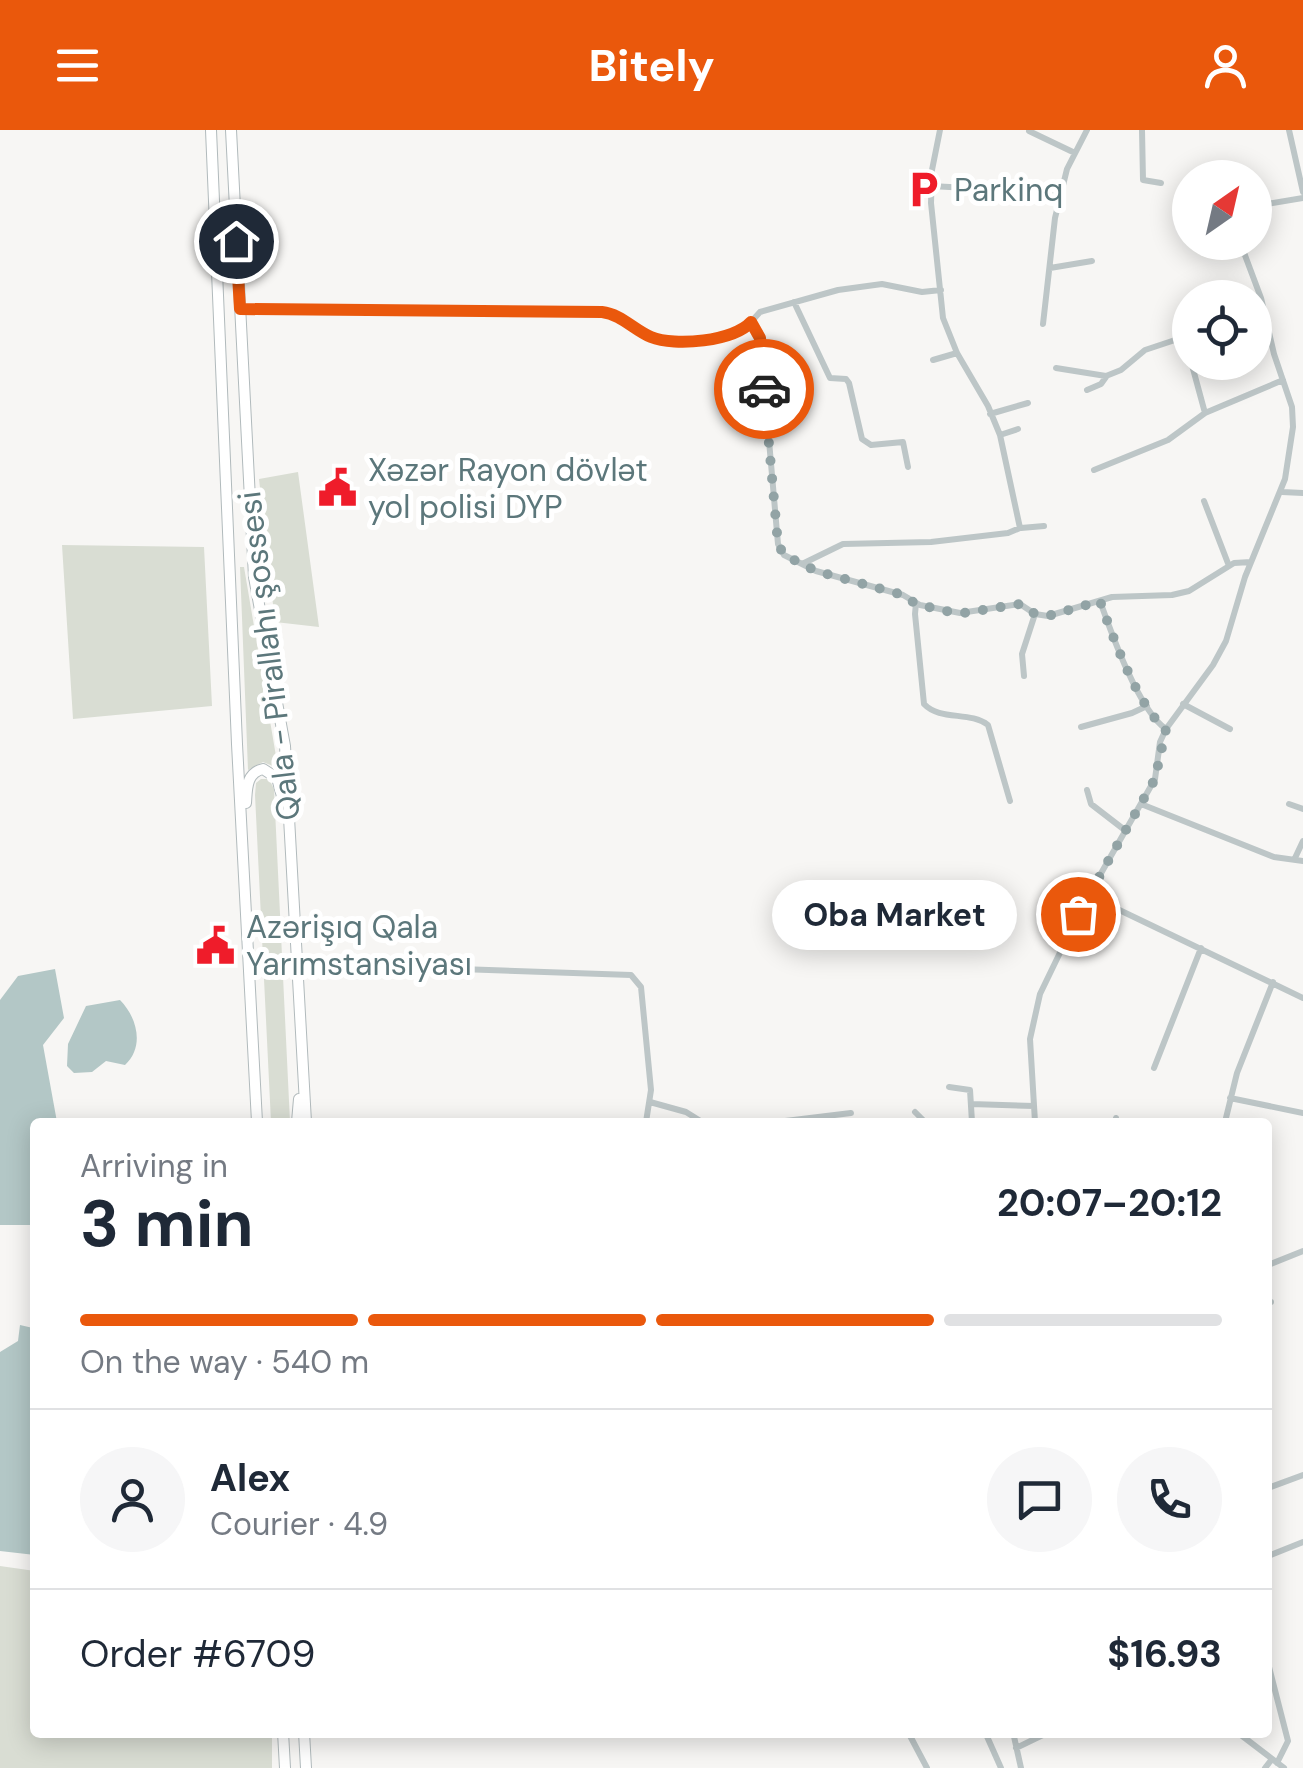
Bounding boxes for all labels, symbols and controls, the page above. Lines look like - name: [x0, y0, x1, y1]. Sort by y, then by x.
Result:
- text: Bitely: [588, 36, 715, 95]
- icon: menu: [50, 38, 105, 93]
- icon: person: [1198, 38, 1253, 93]
- north arrow: [1172, 160, 1272, 260]
- map controls: [1172, 160, 1272, 380]
- parking icon: Parkinq: [903, 169, 945, 211]
- place label: Parkinq: [954, 169, 1063, 211]
- pin: [194, 199, 279, 284]
- icon: home: [209, 214, 264, 269]
- button: locate: [1172, 280, 1272, 380]
- courier: [714, 339, 814, 439]
- icon: car: [737, 362, 792, 417]
- place label: Xəzər Rayon dövlət yol polisi DYP: [368, 449, 648, 528]
- public building icon: Xəzər Rayon dövlət yol polisi DYP: [317, 467, 359, 509]
- street label: Qala - Pirallahı şossesi: [228, 489, 310, 823]
- pin: [1036, 872, 1121, 957]
- callout: Oba Market: [773, 879, 1018, 949]
- icon: bag: [1051, 887, 1106, 942]
- text: Oba Market: [803, 894, 986, 936]
- place label: Azərişıq Qala Yarımstansiyası: [246, 906, 472, 985]
- public building icon: Azərişıq Qala Yarımstansiyası: [195, 924, 237, 966]
- text: Arriving in: [80, 1145, 228, 1187]
- text: 20:07–20:12: [997, 1178, 1222, 1228]
- text: 3 min: [80, 1182, 254, 1266]
- text: On the way · 540 m: [80, 1341, 369, 1383]
- button: person: [80, 1447, 185, 1552]
- button: chat: [987, 1447, 1092, 1552]
- button: phone: [1117, 1447, 1222, 1552]
- text: Alex: [210, 1453, 290, 1503]
- text: Courier · 4.9: [210, 1503, 388, 1545]
- text: Order #6709: [80, 1629, 315, 1679]
- text: $16.93: [1107, 1629, 1222, 1679]

